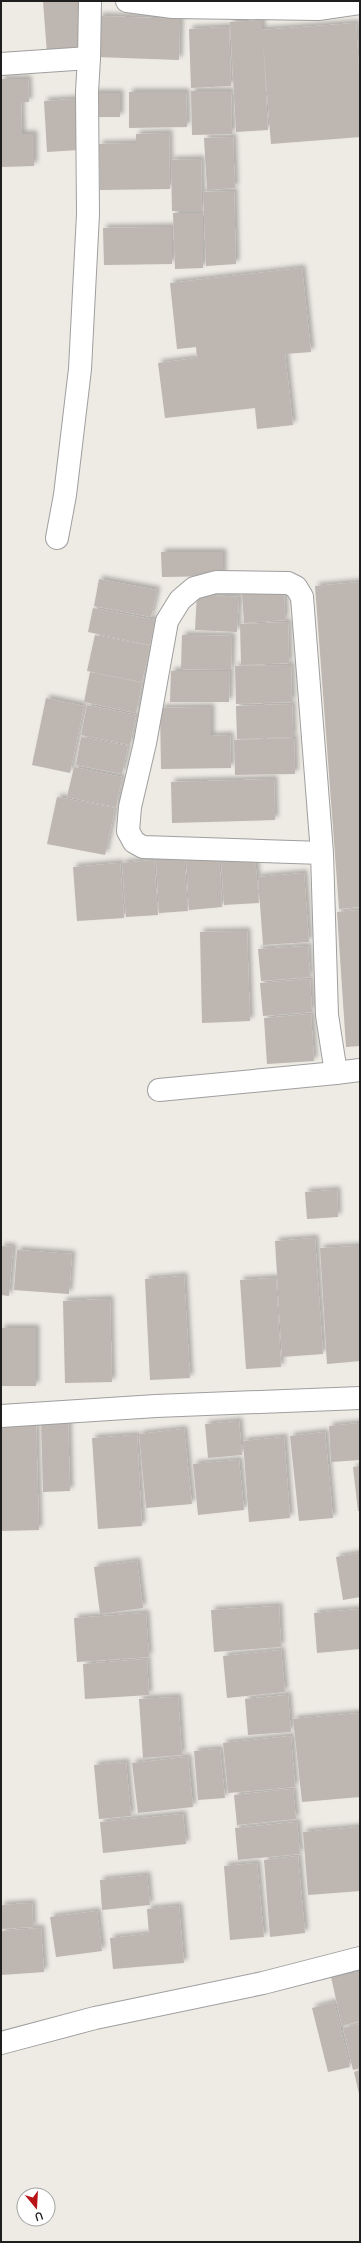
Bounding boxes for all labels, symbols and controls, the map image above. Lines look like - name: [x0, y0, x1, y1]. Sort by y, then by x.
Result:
- north arrow: [16, 2187, 56, 2227]
- text: U: [33, 2209, 45, 2225]

